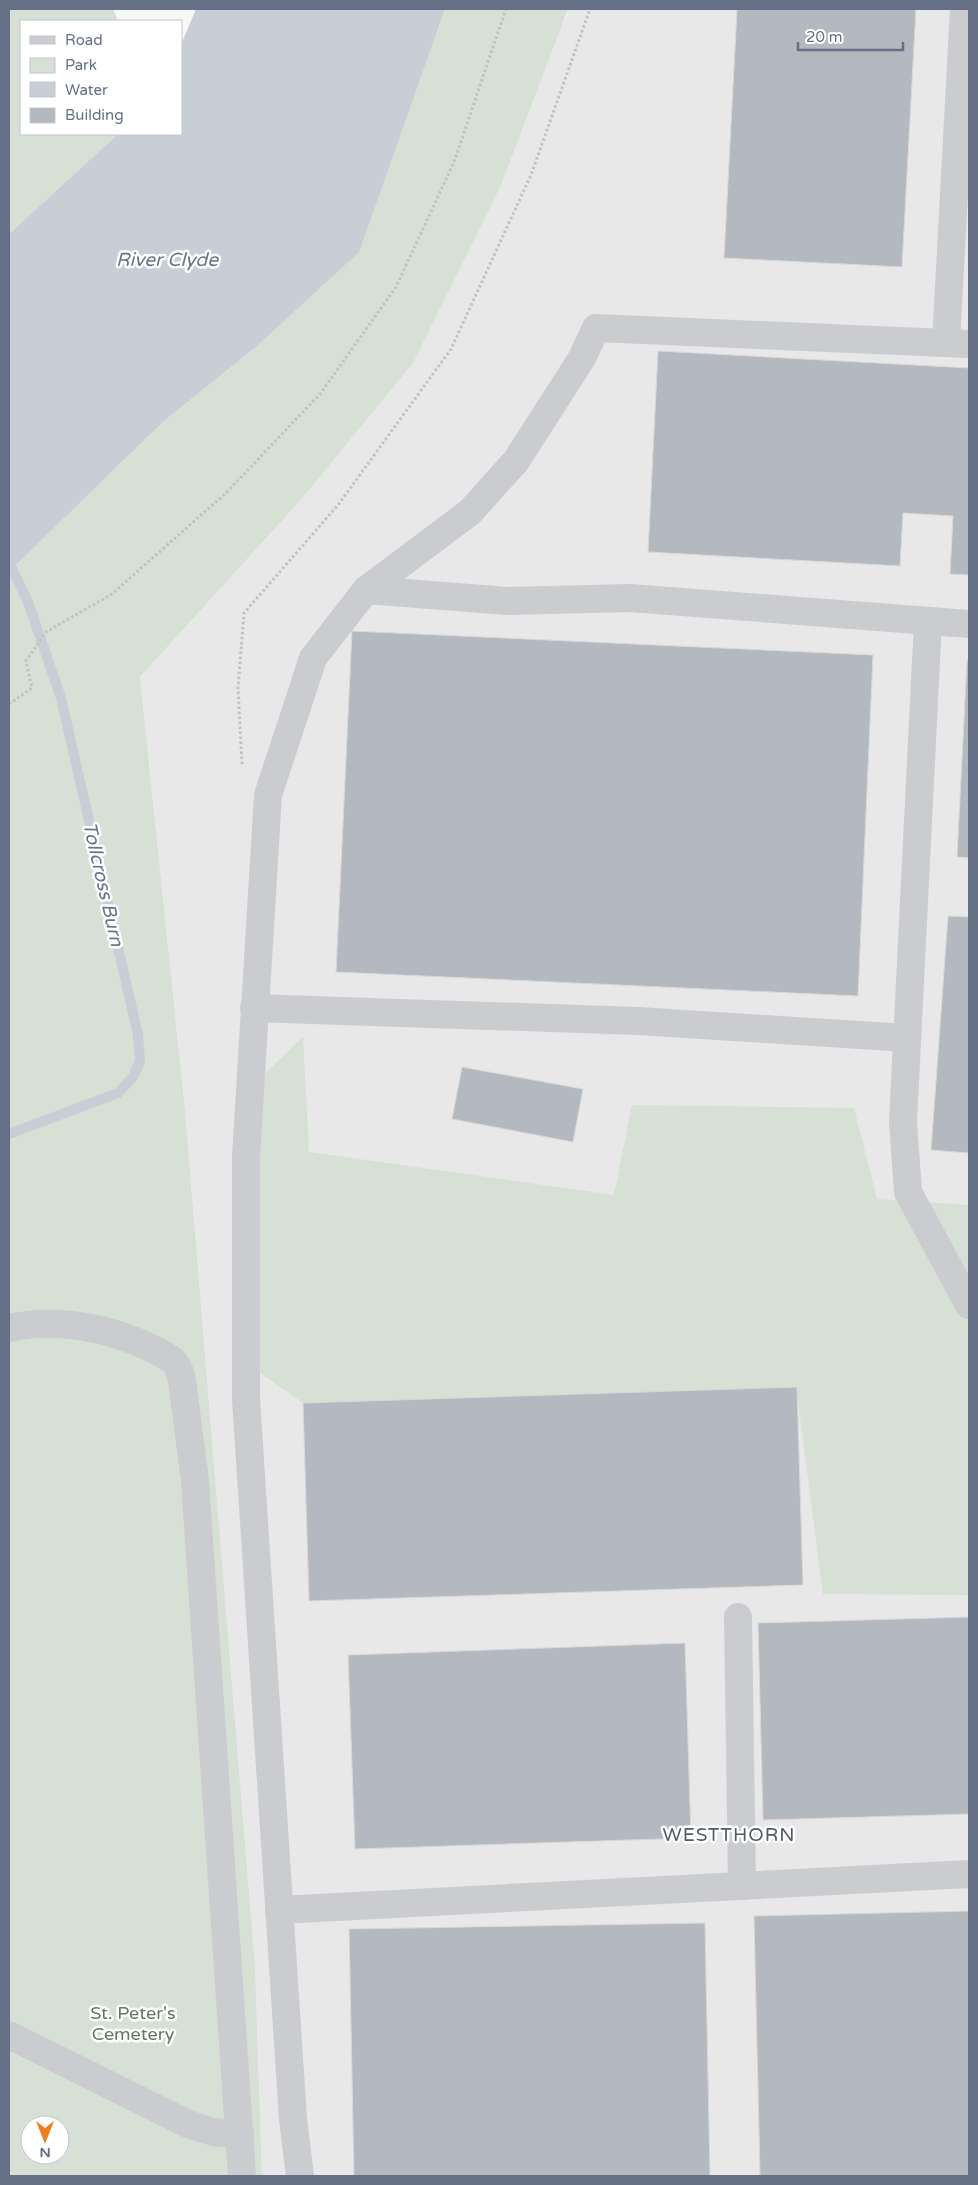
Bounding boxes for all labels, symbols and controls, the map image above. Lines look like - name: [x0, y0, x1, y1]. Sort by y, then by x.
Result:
- legend: [20, 20, 182, 135]
- scale bar: [798, 20, 903, 52]
- text: 20 m: [806, 28, 843, 46]
- text: Road: [65, 31, 103, 49]
- text: Park: [65, 56, 97, 74]
- text: Water: [65, 81, 108, 99]
- text: Building: [65, 106, 124, 124]
- water label: River Clyde: [116, 249, 219, 271]
- water label: Tollcross Burn: [78, 820, 128, 949]
- district label: WESTTHORN: [662, 1824, 796, 1846]
- park label: St. Peter's Cemetery: [90, 2002, 176, 2045]
- north arrow: [20, 2115, 70, 2165]
- text: N: [39, 2144, 51, 2161]

